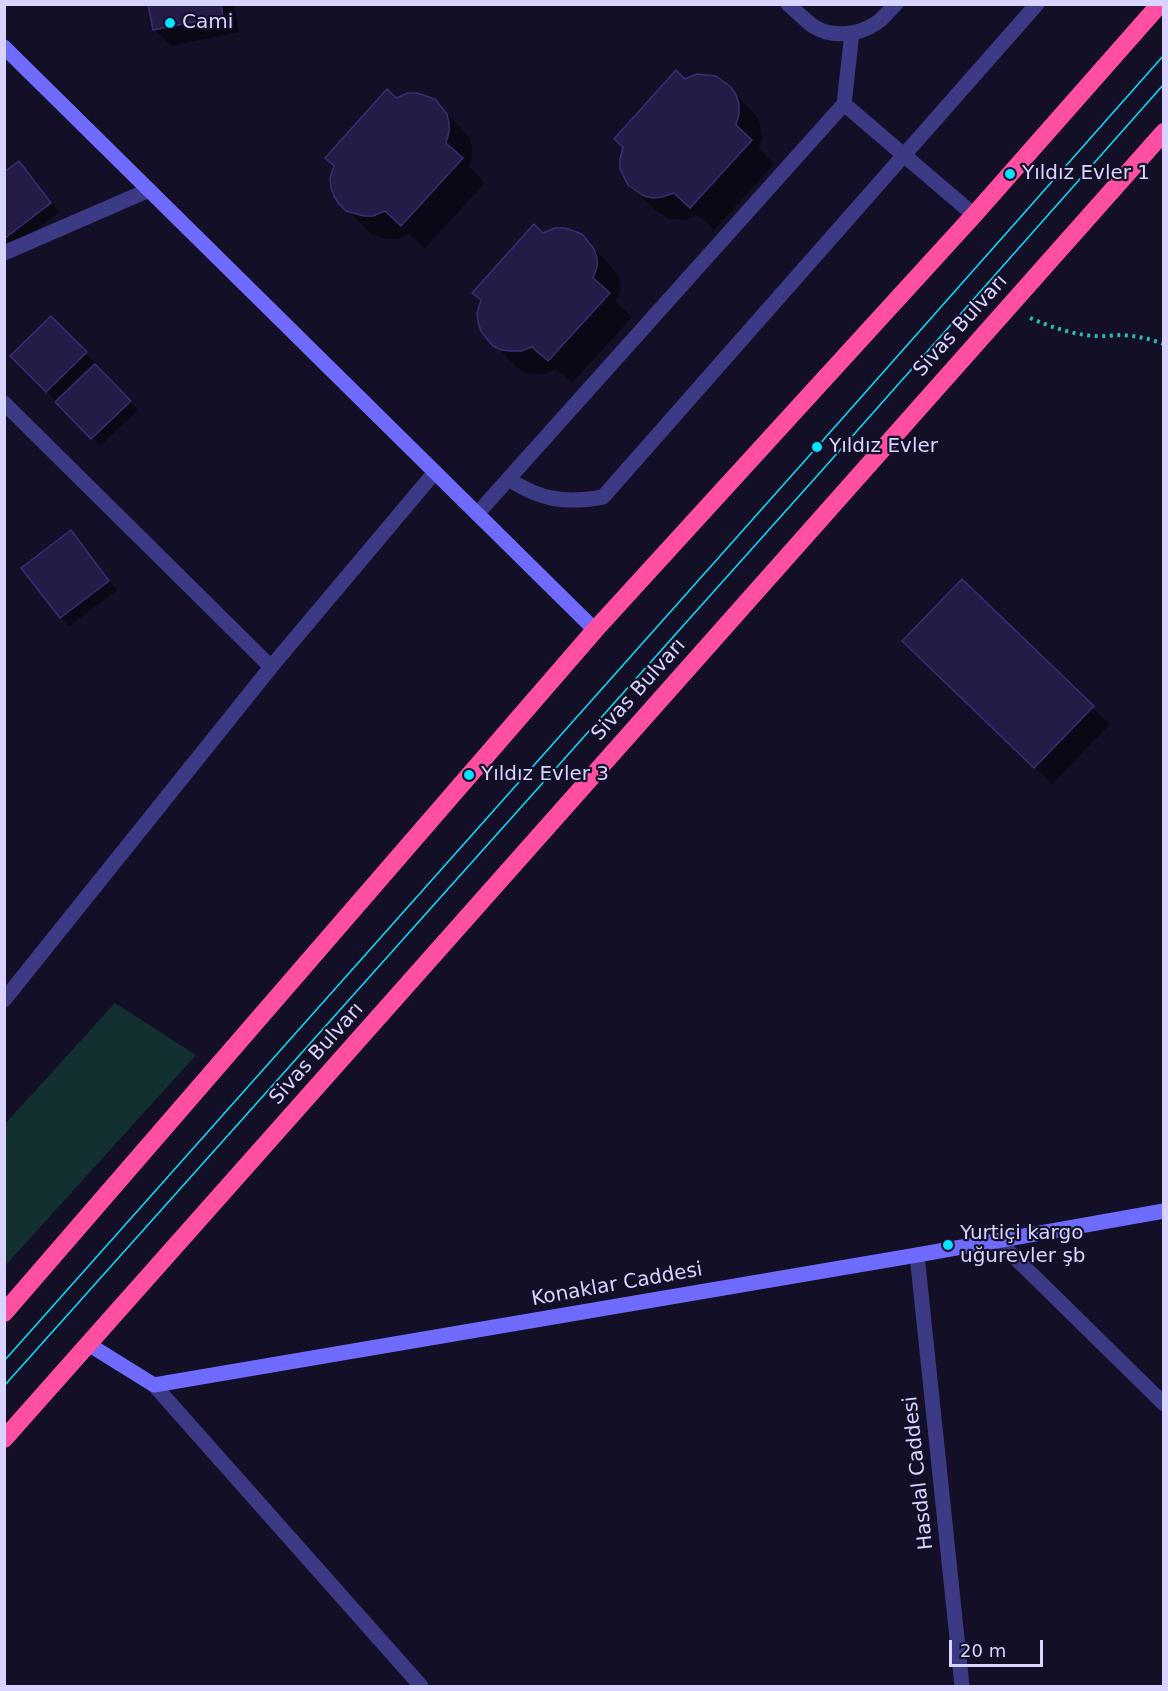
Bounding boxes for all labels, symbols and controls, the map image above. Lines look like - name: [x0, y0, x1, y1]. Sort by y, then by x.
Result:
- place label: Cami: [182, 11, 233, 35]
- marker: Cami: [163, 16, 177, 30]
- place label: Yıldız Evler 1: [1022, 162, 1150, 186]
- marker: Yıldız Evler 1: [1003, 167, 1017, 181]
- street label: Sivas Bulvarı: [909, 270, 1013, 382]
- place label: Yıldız Evler: [829, 435, 938, 459]
- marker: Yıldız Evler: [810, 440, 824, 454]
- street label: Sivas Bulvarı: [587, 634, 691, 746]
- place label: Yıldız Evler 3: [481, 763, 609, 787]
- marker: Yıldız Evler 3: [462, 768, 476, 782]
- street label: Sivas Bulvarı: [265, 998, 369, 1110]
- place label: Yurtiçi kargo uğurevler şb: [960, 1222, 1086, 1269]
- marker: Yurtiçi kargo uğurevler şb: [941, 1238, 955, 1252]
- street label: Konaklar Caddesi: [530, 1258, 704, 1312]
- street label: Hasdal Caddesi: [899, 1395, 939, 1551]
- scale bar: [952, 1628, 1046, 1666]
- text: 20 m: [960, 1640, 1006, 1661]

